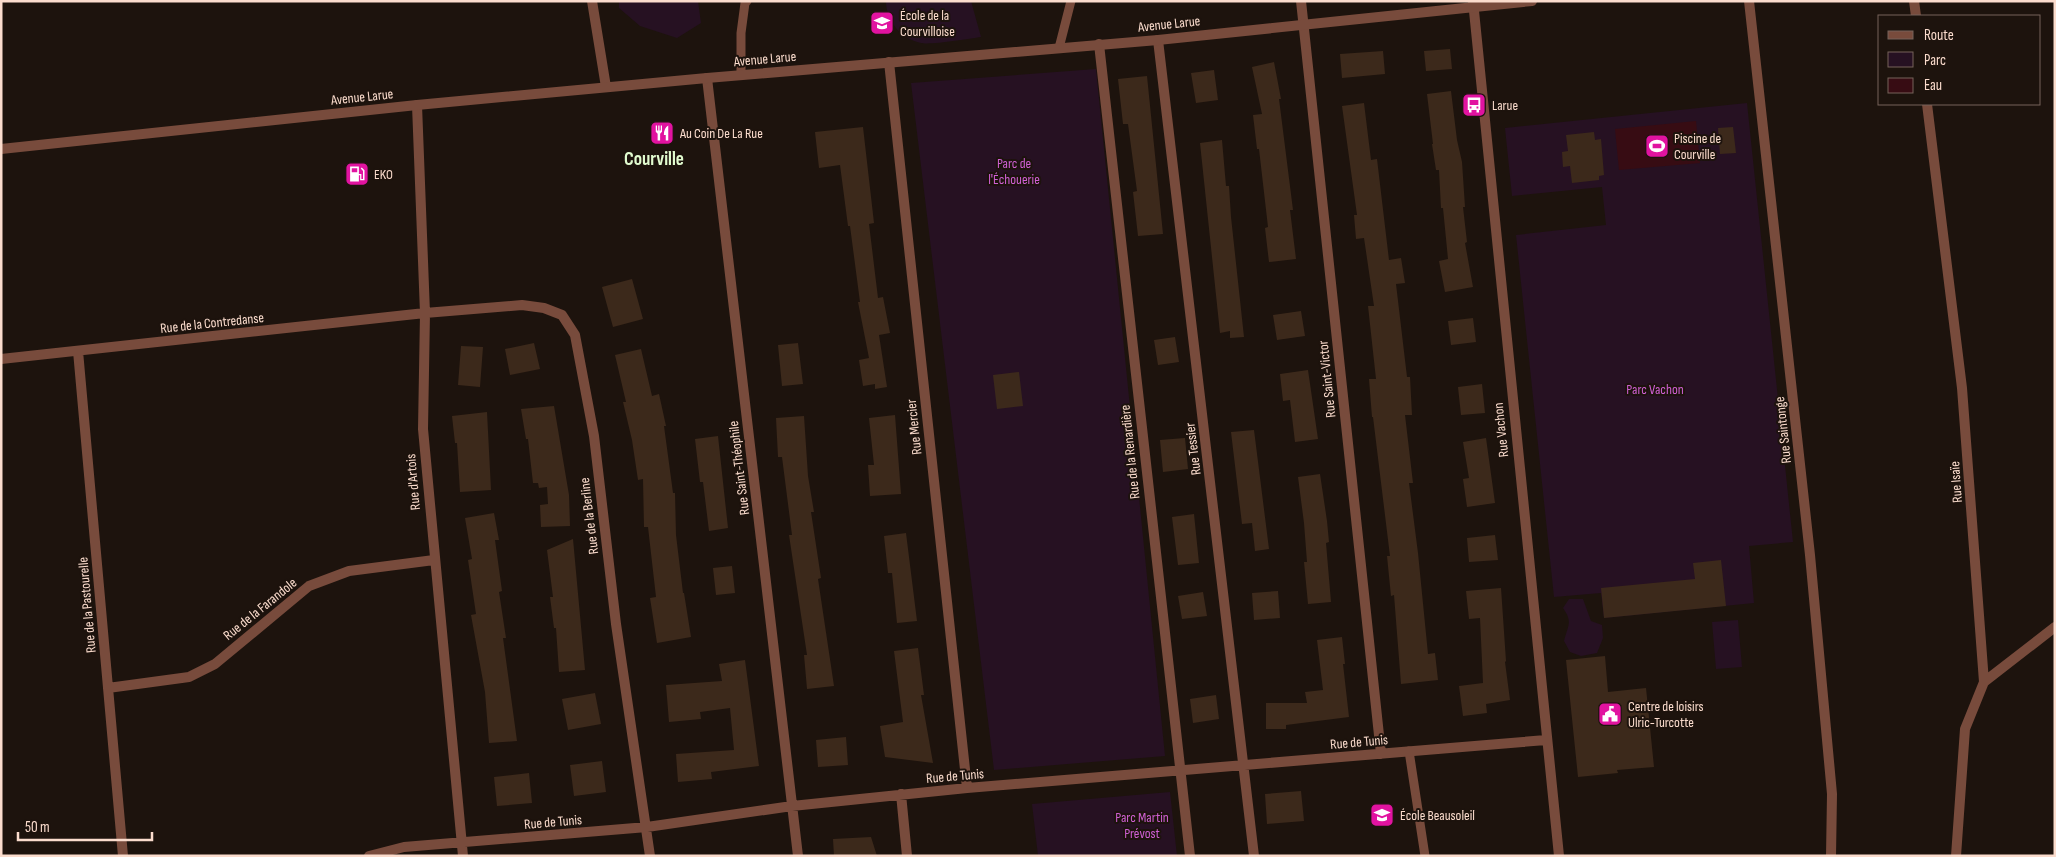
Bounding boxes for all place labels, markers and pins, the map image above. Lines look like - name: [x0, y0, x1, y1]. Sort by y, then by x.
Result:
- place label: École de la Courvilloise: [900, 7, 955, 40]
- school or university icon: École de la Courvilloise: [869, 10, 895, 36]
- bus stop icon: Larue: [1461, 92, 1487, 118]
- place label: Larue: [1492, 97, 1518, 114]
- restaurant icon: Au Coin De La Rue: [649, 120, 675, 146]
- place label: Au Coin De La Rue: [679, 125, 763, 142]
- place label: Piscine de Courville: [1674, 130, 1721, 163]
- sports icon: Piscine de Courville: [1644, 133, 1670, 159]
- fuel station icon: EKO: [344, 161, 370, 187]
- place label: EKO: [374, 166, 393, 183]
- place label: Centre de loisirs Ulric-Turcotte: [1628, 698, 1703, 731]
- public building icon: Centre de loisirs Ulric-Turcotte: [1597, 701, 1623, 727]
- school or university icon: École Beausoleil: [1369, 802, 1395, 828]
- place label: École Beausoleil: [1400, 807, 1475, 824]

